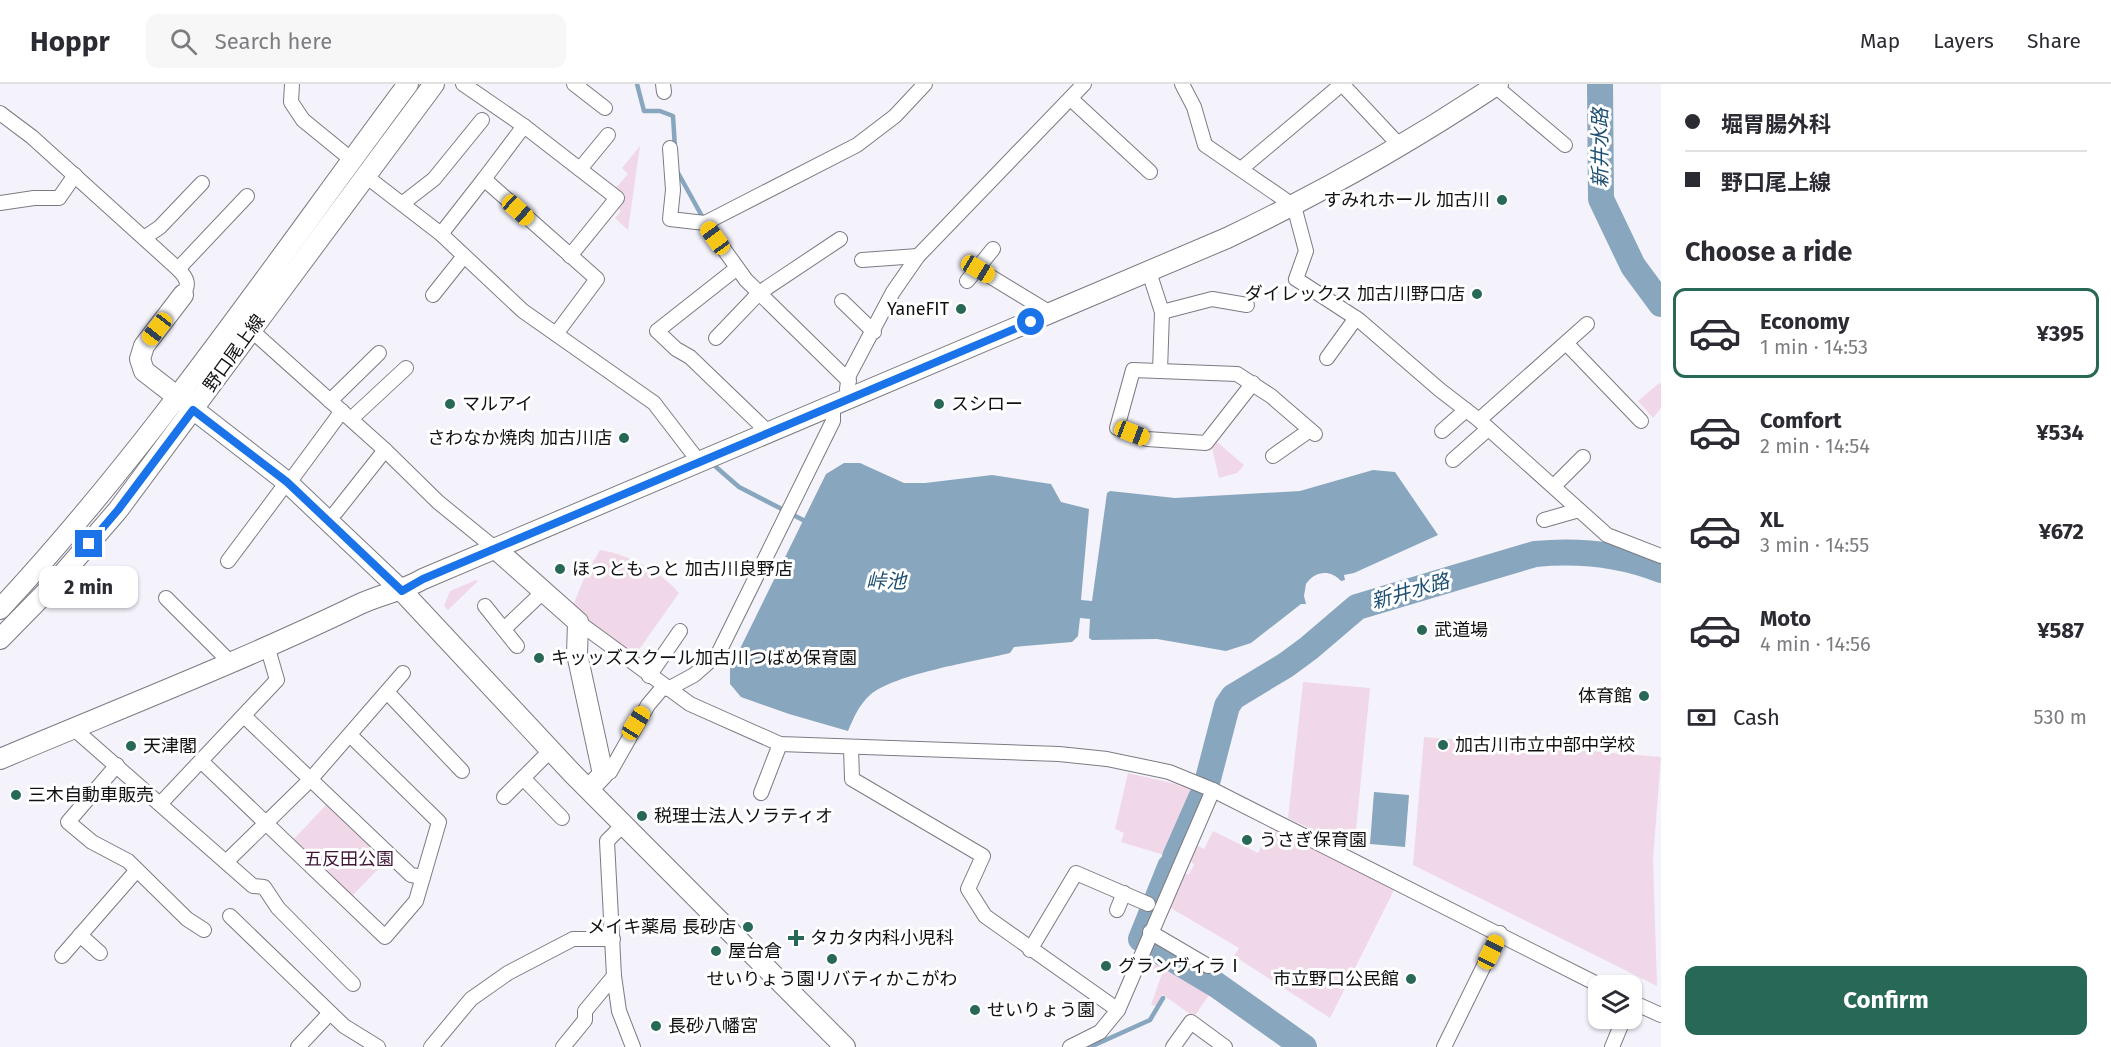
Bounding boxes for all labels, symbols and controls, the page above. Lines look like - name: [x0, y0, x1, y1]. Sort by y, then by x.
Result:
- search box: [146, 14, 566, 68]
- text: Hoppr: [30, 25, 110, 58]
- icon: search: [167, 25, 200, 58]
- text: Search here: [215, 28, 332, 55]
- text: Map: [1860, 28, 1900, 54]
- text: Layers: [1933, 28, 1994, 54]
- text: Share: [2027, 28, 2081, 54]
- water label: 新井水路: [1588, 106, 1612, 188]
- text: 堀胃腸外科: [1721, 111, 1831, 138]
- text: 野口尾上線: [1721, 169, 1831, 196]
- place label: すみれホール 加古川: [1323, 189, 1490, 211]
- car: [499, 191, 537, 229]
- marker: すみれホール 加古川: [1495, 193, 1509, 207]
- car: [697, 218, 733, 258]
- text: Choose a ride: [1685, 236, 1852, 268]
- car: [958, 252, 998, 286]
- place label: ダイレックス 加古川野口店: [1245, 283, 1465, 305]
- marker: ダイレックス 加古川野口店: [1470, 287, 1484, 301]
- place label: YaneFIT: [887, 298, 950, 320]
- marker: YaneFIT: [954, 302, 968, 316]
- icon: car: [1688, 306, 1742, 360]
- route start: [1017, 308, 1044, 335]
- text: Economy: [1760, 308, 1849, 335]
- car: [139, 309, 175, 349]
- street label: 野口尾上線: [199, 310, 269, 396]
- text: ¥395: [2037, 320, 2084, 347]
- text: 1 min · 14:53: [1760, 335, 1868, 359]
- place label: マルアイ: [462, 393, 533, 415]
- place label: スシロー: [951, 393, 1023, 415]
- marker: マルアイ: [443, 397, 457, 411]
- marker: スシロー: [932, 397, 946, 411]
- icon: car: [1688, 405, 1742, 459]
- text: Comfort: [1760, 407, 1841, 434]
- car: [1112, 418, 1152, 448]
- text: ¥534: [2036, 419, 2084, 446]
- place label: さわなか焼肉 加古川店: [427, 427, 612, 449]
- marker: さわなか焼肉 加古川店: [617, 431, 631, 445]
- text: 2 min · 14:54: [1760, 434, 1870, 458]
- icon: car: [1688, 504, 1742, 558]
- text: XL: [1760, 506, 1784, 533]
- text: ¥672: [2039, 518, 2084, 545]
- route end: [75, 530, 102, 557]
- text: 3 min · 14:55: [1760, 533, 1869, 557]
- place label: ほっともっと 加古川良野店: [572, 558, 793, 580]
- marker: ほっともっと 加古川良野店: [553, 562, 567, 576]
- callout: 2 min: [40, 565, 138, 607]
- water label: 新井水路: [1368, 568, 1454, 614]
- water label: 峠池: [866, 569, 908, 593]
- text: 2 min: [64, 575, 113, 599]
- icon: car: [1688, 603, 1742, 657]
- text: Moto: [1760, 605, 1811, 632]
- text: ¥587: [2037, 617, 2084, 644]
- place label: 武道場: [1434, 619, 1488, 641]
- marker: 武道場: [1415, 623, 1429, 637]
- text: 4 min · 14:56: [1760, 632, 1871, 656]
- place label: キッッズスクール加古川つばめ保育園: [551, 647, 857, 669]
- marker: キッッズスクール加古川つばめ保育園: [532, 651, 546, 665]
- place label: 体育館: [1578, 685, 1632, 707]
- marker: 体育館: [1637, 689, 1651, 703]
- icon: cash: [1685, 701, 1718, 734]
- car: [619, 703, 653, 743]
- text: Cash: [1733, 704, 1780, 731]
- text: 530 m: [2034, 705, 2087, 729]
- place label: 加古川市立中部中学校: [1455, 734, 1635, 756]
- place label: 天津閣: [143, 735, 197, 757]
- marker: 加古川市立中部中学校: [1436, 738, 1450, 752]
- marker: 天津閣: [124, 739, 138, 753]
- place label: 三木自動車販売: [28, 784, 154, 806]
- marker: 三木自動車販売: [9, 788, 23, 802]
- place label: 税理士法人ソラティオ: [654, 805, 833, 827]
- marker: 税理士法人ソラティオ: [635, 809, 649, 823]
- place label: うさぎ保育園: [1259, 829, 1367, 851]
- marker: うさぎ保育園: [1240, 833, 1254, 847]
- park label: 五反田公園: [304, 848, 394, 870]
- place label: メイキ薬局 長砂店: [587, 916, 736, 938]
- marker: メイキ薬局 長砂店: [741, 920, 755, 934]
- place label: タカタ内科小児科: [810, 927, 954, 949]
- marker: タカタ内科小児科: [787, 929, 805, 947]
- car: [1475, 932, 1507, 972]
- place label: 屋台倉: [728, 940, 782, 962]
- marker: 屋台倉: [709, 944, 723, 958]
- marker: せいりょう園リバティかこがわ: [825, 952, 839, 966]
- place label: グランヴィラⅠ: [1118, 955, 1244, 977]
- marker: グランヴィラⅠ: [1099, 959, 1113, 973]
- button: Confirm: [1685, 966, 2087, 1035]
- place label: せいりょう園リバティかこがわ: [707, 968, 957, 990]
- place label: 市立野口公民館: [1273, 968, 1399, 990]
- marker: 市立野口公民館: [1404, 972, 1418, 986]
- map controls: [1588, 975, 1642, 1029]
- button: layers: [1588, 975, 1642, 1029]
- place label: せいりょう園: [987, 999, 1095, 1021]
- marker: せいりょう園: [968, 1003, 982, 1017]
- place label: 長砂八幡宮: [668, 1015, 758, 1037]
- marker: 長砂八幡宮: [649, 1019, 663, 1033]

